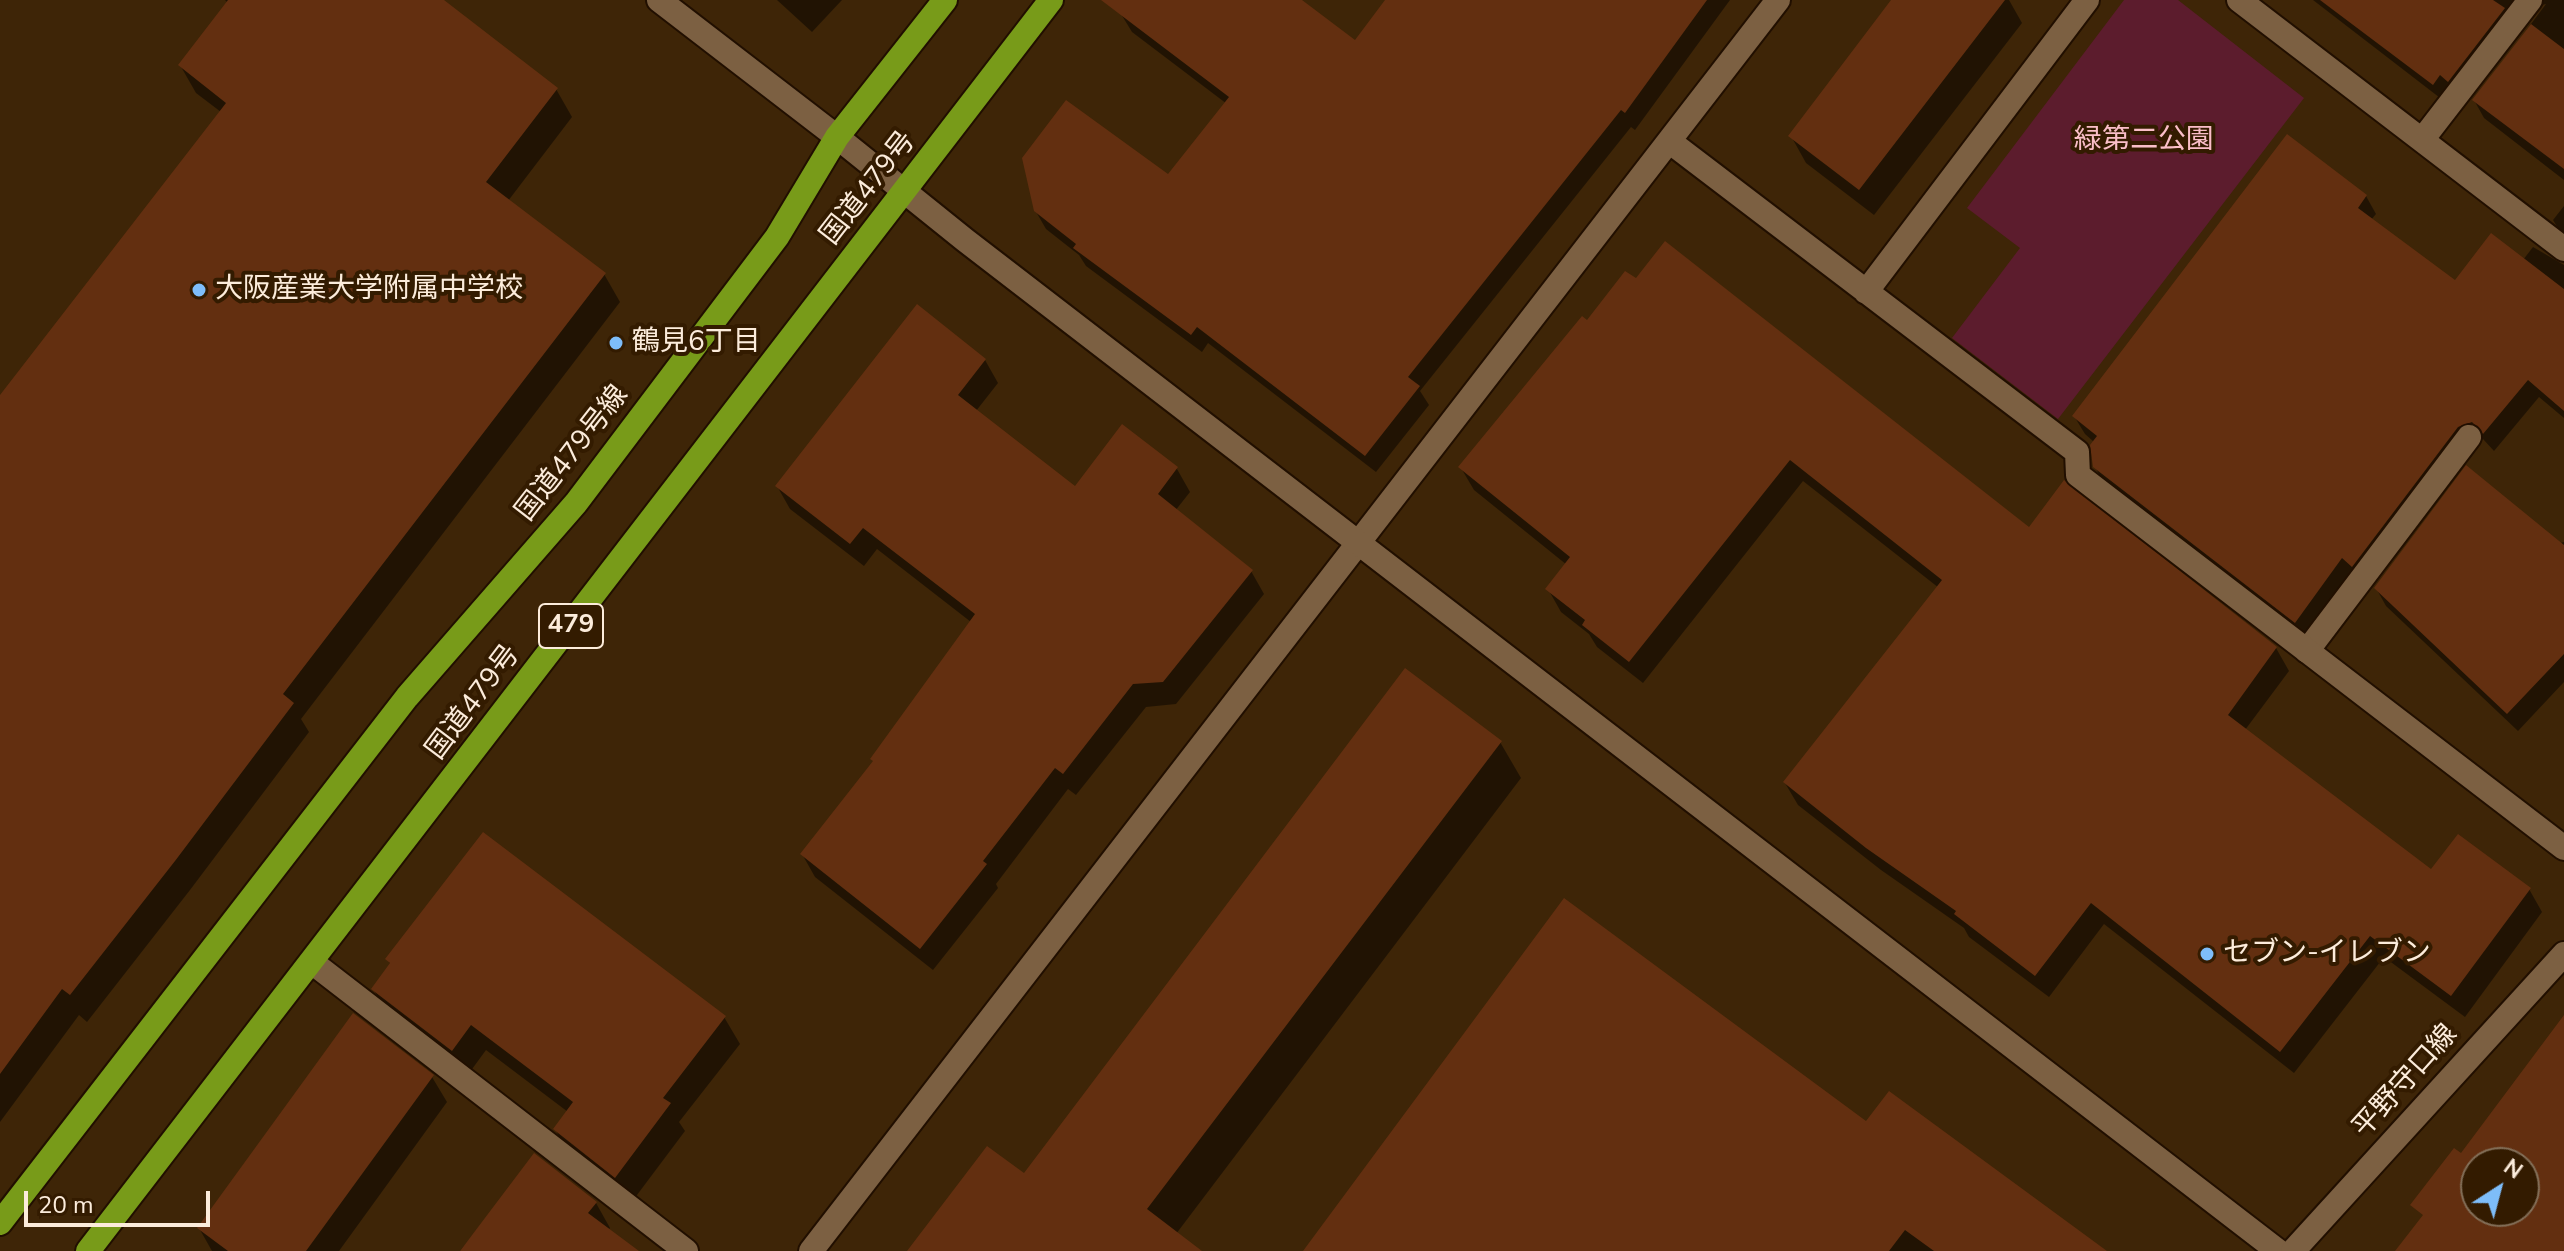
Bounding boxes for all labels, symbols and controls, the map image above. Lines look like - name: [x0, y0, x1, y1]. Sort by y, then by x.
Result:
- park label: 緑第二公園: [2074, 124, 2214, 158]
- street label: 国道479号: [814, 126, 924, 252]
- place label: 大阪産業大学附属中学校: [215, 273, 523, 307]
- marker: 大阪産業大学附属中学校: [190, 281, 208, 299]
- place label: 鶴見6丁目: [632, 326, 761, 360]
- marker: 鶴見6丁目: [607, 334, 625, 352]
- street label: 国道479号線: [510, 380, 636, 528]
- road number: 479: [539, 604, 603, 648]
- street label: 国道479号: [420, 639, 528, 767]
- place label: セブン-イレブン: [2223, 937, 2431, 971]
- marker: セブン-イレブン: [2198, 945, 2216, 963]
- street label: 平野守口線: [2347, 1019, 2465, 1145]
- north arrow: [2460, 1147, 2540, 1227]
- text: N: [2497, 1152, 2528, 1186]
- scale bar: [28, 1175, 214, 1225]
- text: 20 m: [38, 1189, 94, 1221]

